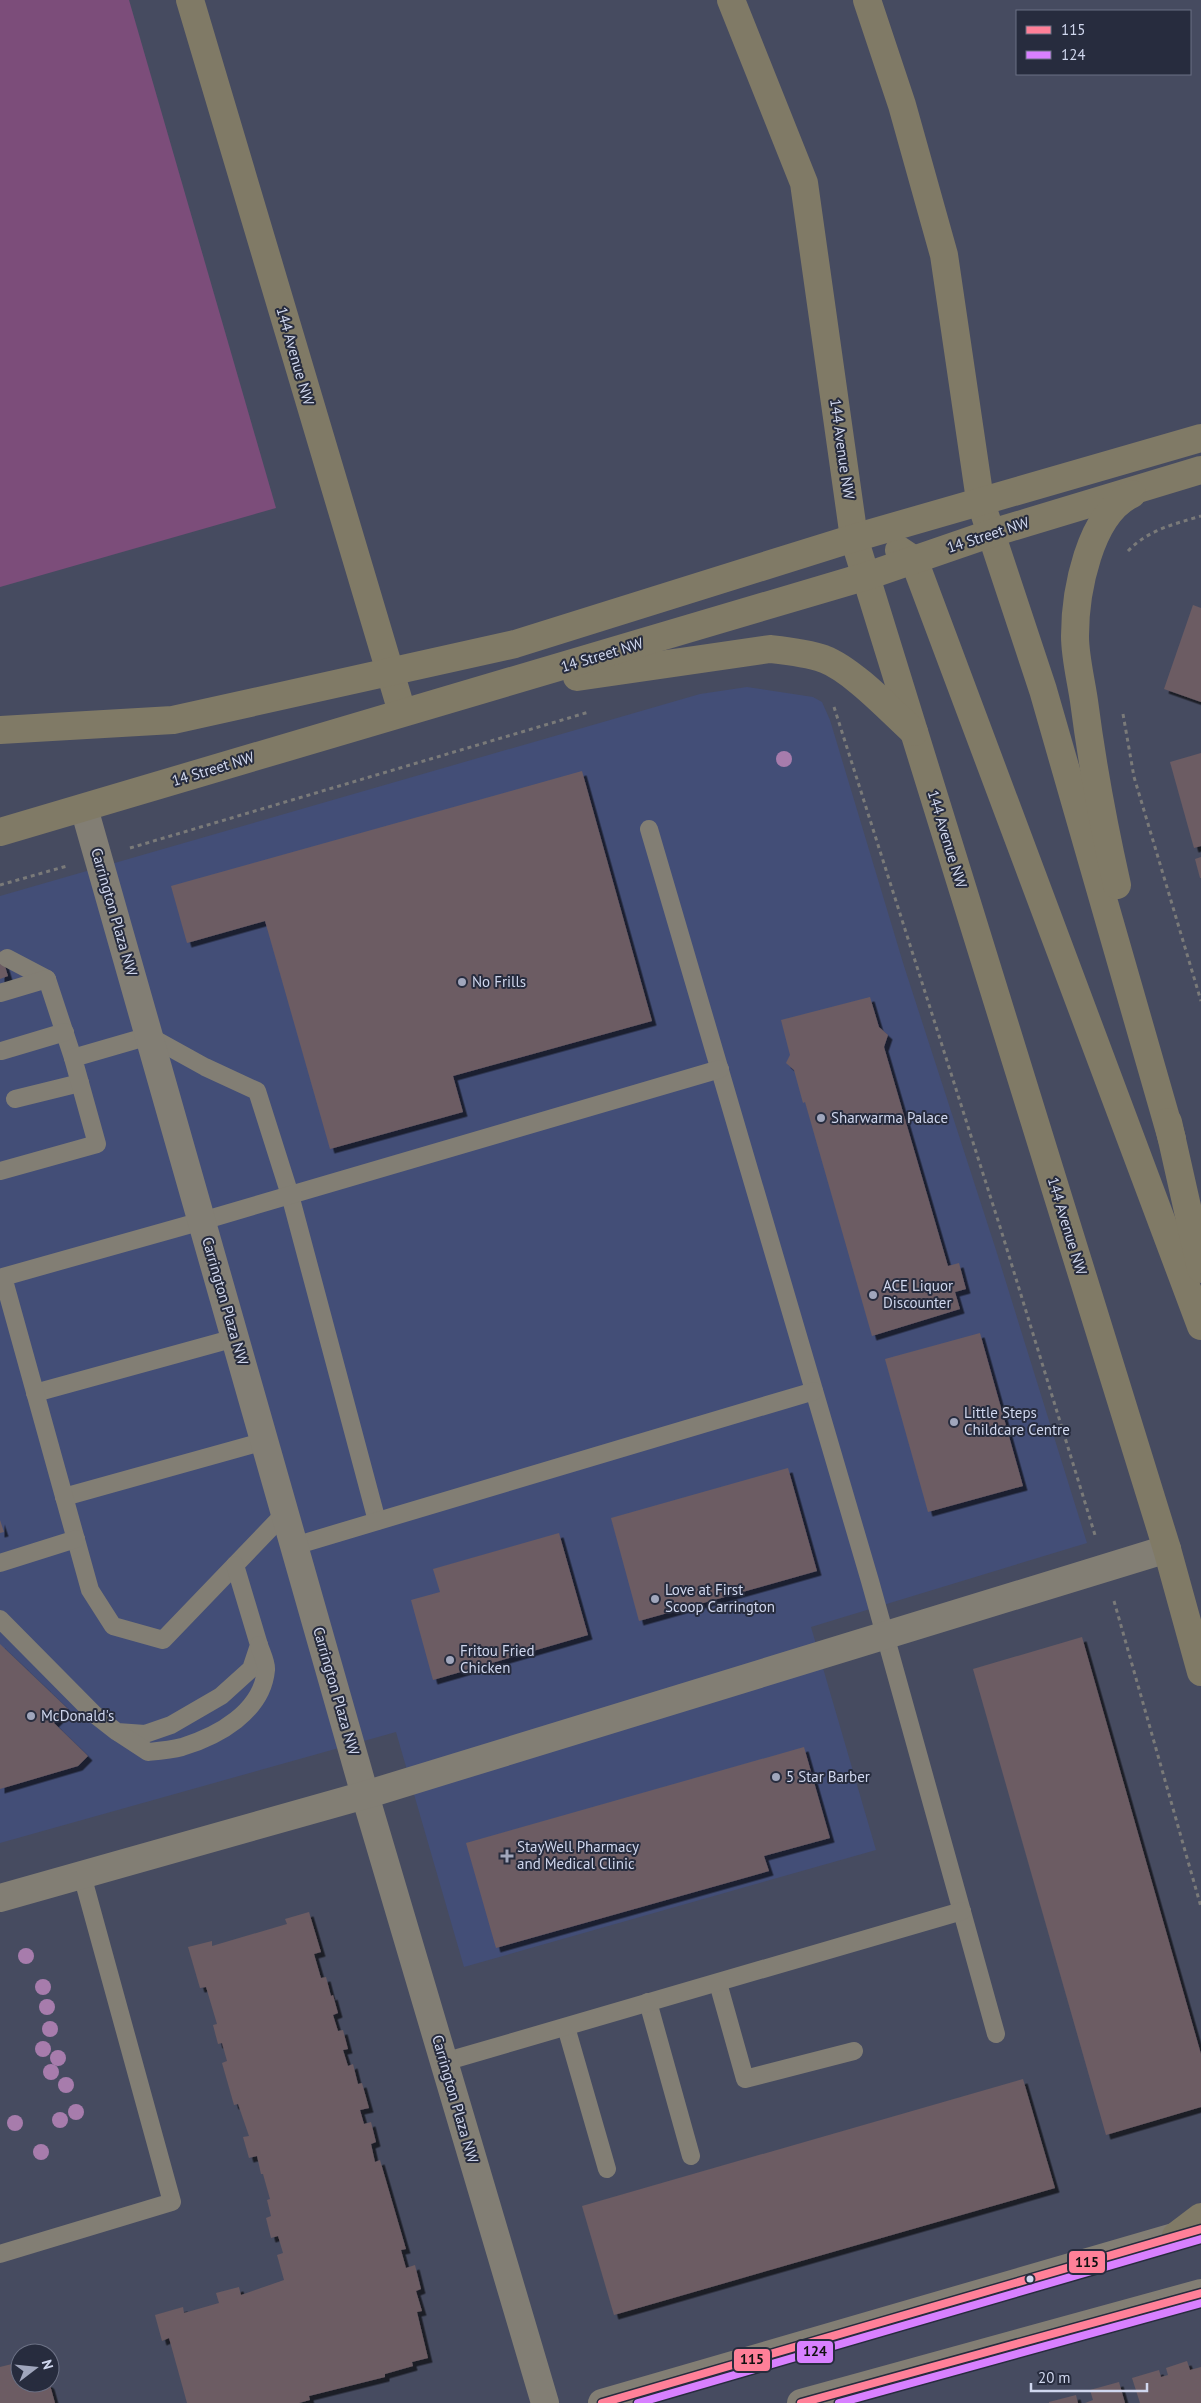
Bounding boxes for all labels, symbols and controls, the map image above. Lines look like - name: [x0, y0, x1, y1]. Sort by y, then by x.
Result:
- legend: [1016, 10, 1191, 75]
- text: 115: [1061, 20, 1086, 39]
- text: 124: [1061, 45, 1086, 64]
- street label: 144 Avenue NW: [272, 304, 319, 408]
- street label: 144 Avenue NW: [826, 397, 859, 501]
- street label: 14 Street NW: [944, 512, 1032, 557]
- street label: 14 Street NW: [558, 633, 646, 676]
- street label: 14 Street NW: [169, 747, 257, 790]
- street label: 144 Avenue NW: [924, 788, 972, 891]
- street label: Carrington Plaza NW: [87, 846, 142, 979]
- place label: No Frills: [472, 972, 526, 991]
- marker: No Frills: [456, 976, 468, 988]
- place label: Sharwarma Palace: [831, 1108, 948, 1127]
- marker: Sharwarma Palace: [815, 1112, 827, 1124]
- street label: 144 Avenue NW: [1044, 1175, 1092, 1278]
- street label: Carrington Plaza NW: [198, 1235, 253, 1368]
- place label: ACE Liquor Discounter: [883, 1276, 953, 1312]
- marker: ACE Liquor Discounter: [867, 1289, 879, 1301]
- place label: Little Steps Childcare Centre: [964, 1403, 1070, 1439]
- marker: Little Steps Childcare Centre: [948, 1416, 960, 1428]
- place label: Love at First Scoop Carrington: [665, 1580, 775, 1616]
- marker: Love at First Scoop Carrington: [649, 1593, 661, 1605]
- street label: Carrington Plaza NW: [309, 1625, 364, 1758]
- place label: Fritou Fried Chicken: [460, 1641, 535, 1677]
- marker: Fritou Fried Chicken: [444, 1654, 456, 1666]
- place label: McDonald's: [41, 1706, 114, 1725]
- marker: McDonald's: [25, 1710, 37, 1722]
- place label: 5 Star Barber: [786, 1767, 870, 1786]
- marker: 5 Star Barber: [770, 1771, 782, 1783]
- place label: StayWell Pharmacy and Medical Clinic: [517, 1837, 639, 1873]
- marker: StayWell Pharmacy and Medical Clinic: [501, 1850, 513, 1862]
- street label: Carrington Plaza NW: [428, 2033, 483, 2166]
- line badge: 115: [1068, 2250, 1106, 2274]
- text: 115: [1075, 2253, 1099, 2271]
- unlabelled marker: [1025, 2274, 1035, 2284]
- line badge: 124: [796, 2340, 834, 2364]
- text: 124: [803, 2342, 827, 2360]
- north arrow: [10, 2343, 60, 2393]
- line badge: 115: [733, 2348, 771, 2372]
- text: 115: [740, 2350, 764, 2368]
- text: N: [38, 2358, 57, 2371]
- scale bar: [1031, 2360, 1147, 2392]
- text: 20 m: [1038, 2368, 1071, 2387]

